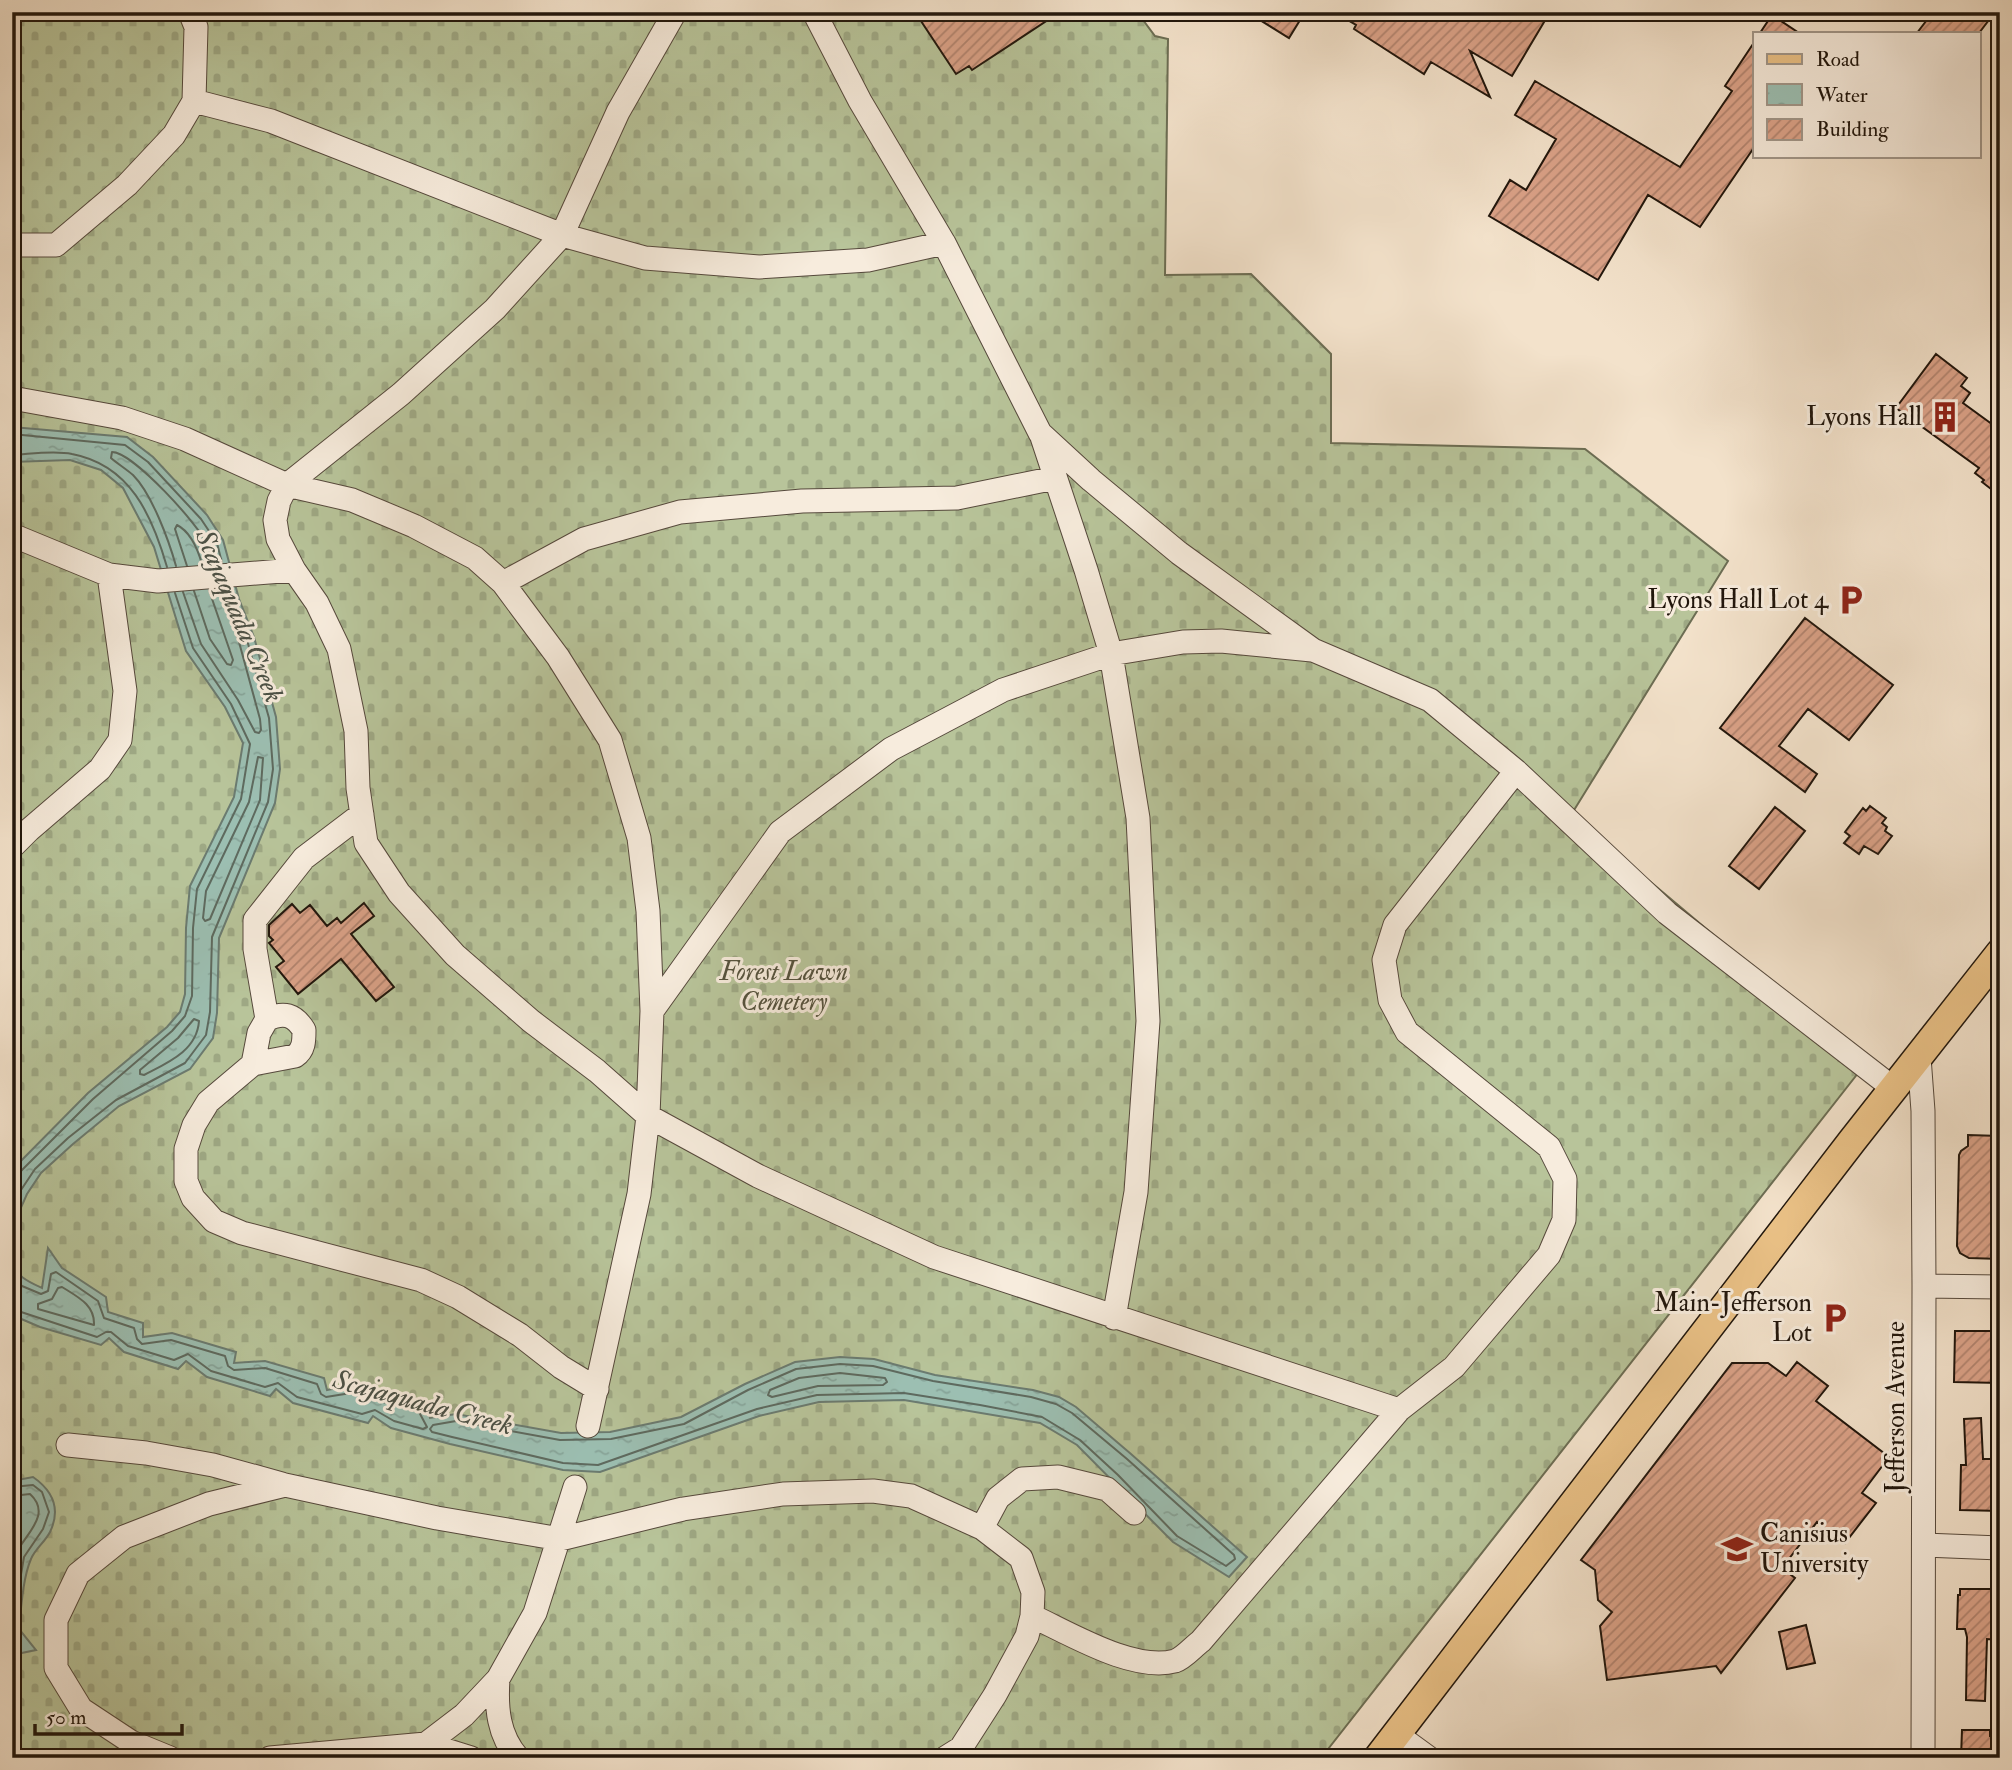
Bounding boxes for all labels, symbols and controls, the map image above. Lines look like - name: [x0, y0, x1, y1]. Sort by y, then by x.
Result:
- legend: [1753, 32, 1980, 158]
- text: Road: [1816, 46, 1861, 73]
- text: Water: [1815, 82, 1868, 109]
- text: Building: [1816, 116, 1889, 143]
- building icon: Lyons Hall: [1928, 400, 1962, 434]
- place label: Lyons Hall: [1806, 401, 1922, 433]
- water label: Scajaquada Creek: [186, 523, 291, 708]
- parking icon: Lyons Hall Lot 4: [1834, 583, 1868, 617]
- place label: Lyons Hall Lot 4: [1648, 584, 1829, 616]
- park label: Forest Lawn Cemetery: [718, 956, 848, 1018]
- place label: Main-Jefferson Lot: [1654, 1287, 1812, 1349]
- parking icon: Main-Jefferson Lot: [1818, 1301, 1852, 1335]
- street label: Jefferson Avenue: [1880, 1321, 1912, 1494]
- water label: Scajaquada Creek: [328, 1362, 517, 1444]
- place label: Canisius University: [1760, 1518, 1869, 1580]
- school or university icon: Canisius University: [1720, 1532, 1754, 1566]
- scale bar: [35, 1693, 182, 1737]
- text: 50 m: [46, 1704, 87, 1731]

